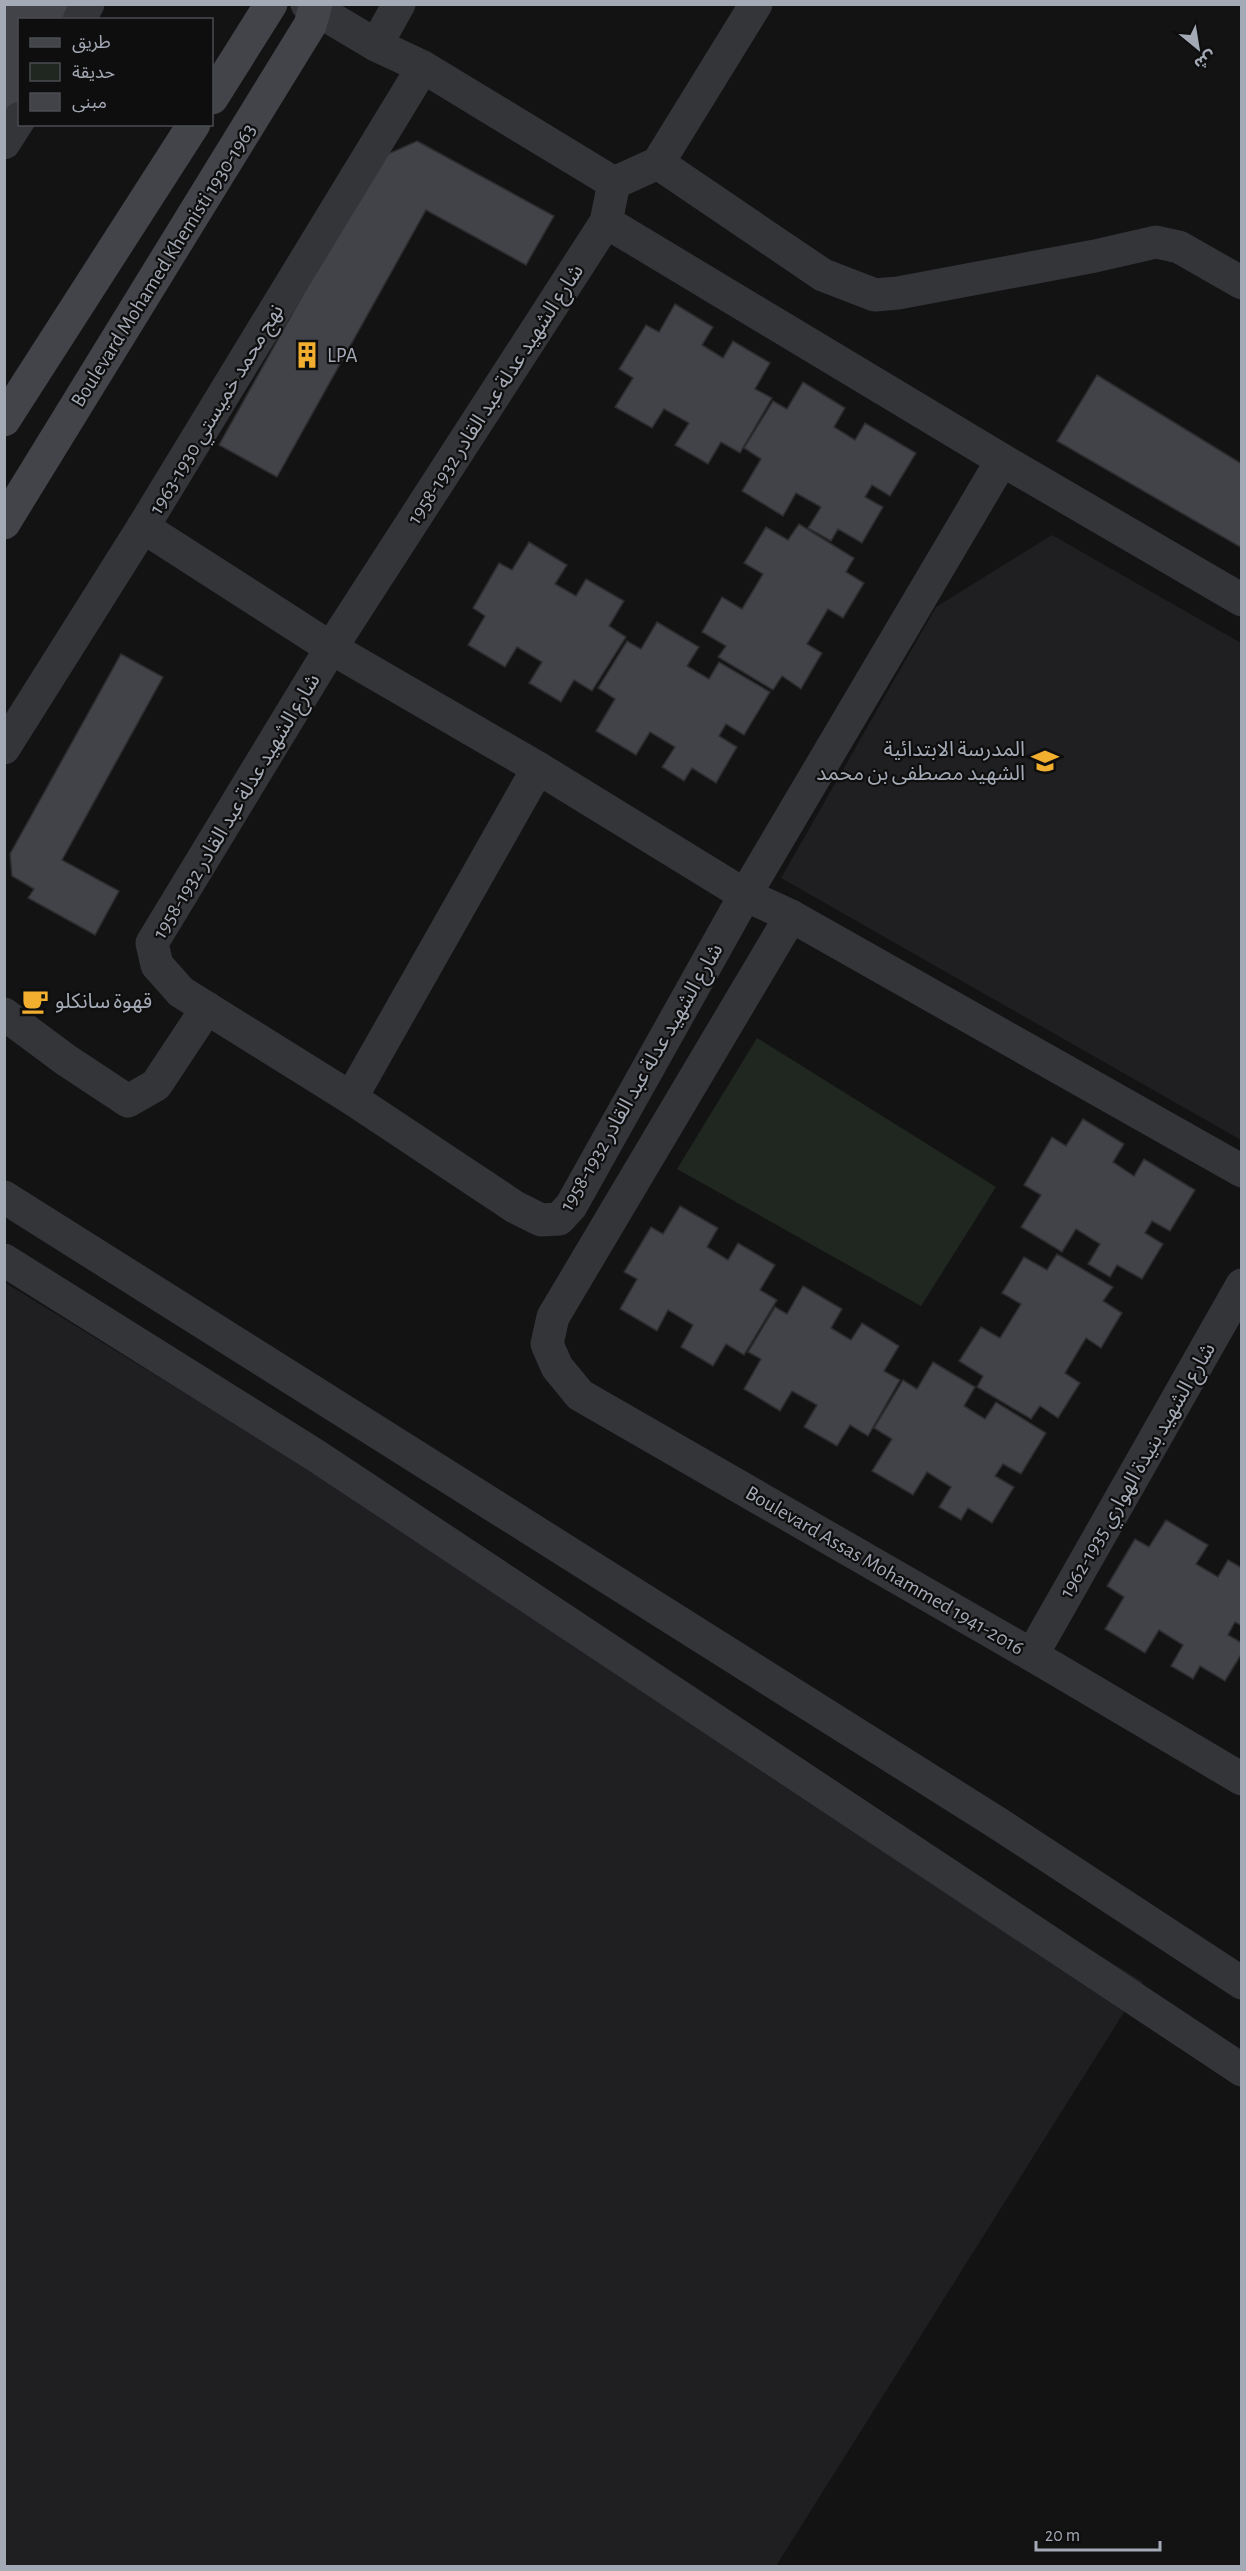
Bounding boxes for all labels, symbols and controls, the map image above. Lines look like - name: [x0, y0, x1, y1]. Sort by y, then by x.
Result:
- legend: [18, 18, 213, 126]
- north arrow: [1168, 18, 1228, 78]
- text: طريق: [72, 34, 111, 53]
- text: ش: [1191, 47, 1218, 73]
- text: حديقة: [72, 64, 115, 82]
- text: مبنى: [72, 94, 107, 113]
- street label: Boulevard Mohamed Khemisti 1930-1963: [67, 120, 260, 411]
- street label: شارع الشهيد عدلة عبد القادر 1932-1958: [404, 261, 591, 530]
- street label: نهج محمد خميستي 1930-1963: [146, 301, 292, 520]
- building icon: LPA: [292, 340, 322, 370]
- place label: LPA: [327, 345, 358, 366]
- street label: شارع الشهيد عدلة عبد القادر 1932-1958: [149, 670, 327, 944]
- place label: المدرسة الابتدائية الشهيد مصطفى بن محمد: [816, 739, 1025, 785]
- school or university icon: المدرسة الابتدائية الشهيد مصطفى بن محمد: [1030, 746, 1060, 776]
- street label: شارع الشهيد عدلة عبد القادر 1932-1958: [556, 940, 730, 1217]
- cafe icon: قهوة سانكلو: [20, 986, 50, 1016]
- place label: قهوة سانكلو: [55, 991, 152, 1013]
- street label: شارع الشهيد بنيدة الهواري 1935-1962: [1056, 1339, 1223, 1604]
- street label: Boulevard Assas Mohammed 1941-2016: [742, 1482, 1028, 1659]
- scale bar: [1036, 2514, 1160, 2552]
- text: 20 m: [1045, 2527, 1080, 2545]

